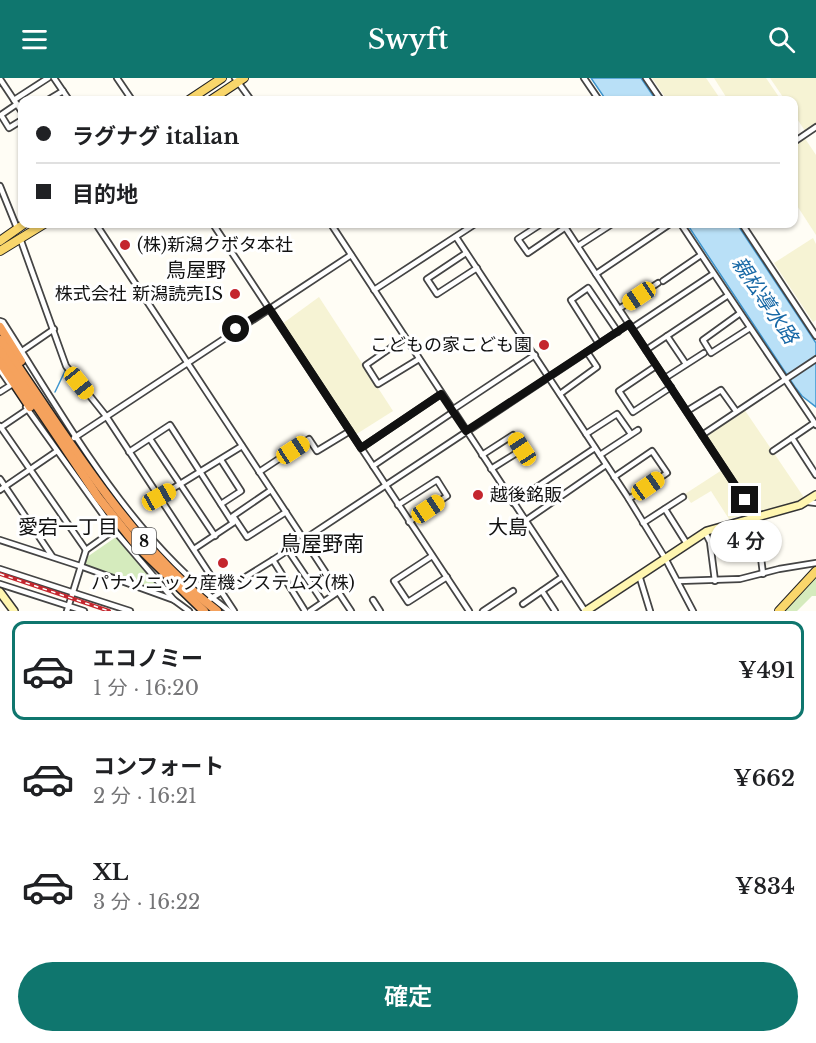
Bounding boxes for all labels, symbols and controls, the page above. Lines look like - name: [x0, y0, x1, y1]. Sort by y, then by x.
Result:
- icon: menu: [18, 23, 51, 56]
- text: Swyft: [368, 23, 448, 56]
- icon: search: [765, 23, 798, 56]
- text: ラグナグ italian: [72, 123, 239, 150]
- text: 目的地: [72, 181, 138, 208]
- place label: (株)新潟クボタ本社: [137, 234, 293, 256]
- marker: (株)新潟クボタ本社: [118, 238, 132, 252]
- water label: 親松導水路: [727, 252, 804, 350]
- district label: 鳥屋野: [166, 258, 226, 282]
- car: [619, 278, 659, 314]
- place label: 株式会社 新潟読売IS: [55, 283, 223, 305]
- marker: 株式会社 新潟読売IS: [228, 287, 242, 301]
- route start: [222, 315, 249, 342]
- place label: こどもの家こども園: [370, 334, 532, 356]
- marker: こどもの家こども園: [537, 338, 551, 352]
- car: [61, 363, 97, 403]
- car: [505, 429, 539, 469]
- car: [273, 433, 313, 467]
- car: [628, 468, 668, 504]
- car: [139, 480, 179, 514]
- place label: 越後銘販: [490, 484, 562, 506]
- route end: [731, 486, 758, 513]
- marker: 越後銘販: [471, 488, 485, 502]
- car: [408, 491, 448, 527]
- district label: 愛宕一丁目: [18, 515, 118, 539]
- district label: 大島: [488, 515, 528, 539]
- callout: 4 分: [709, 521, 781, 563]
- road number: 8: [132, 528, 156, 554]
- text: 4 分: [727, 529, 765, 553]
- district label: 鳥屋野南: [280, 531, 364, 557]
- marker: パナソニック産機システムズ(株): [216, 556, 230, 570]
- place label: パナソニック産機システムズ(株): [91, 572, 355, 594]
- icon: car: [21, 644, 75, 698]
- text: エコノミー: [93, 645, 203, 672]
- text: ¥491: [738, 657, 795, 684]
- text: 1 分 · 16:20: [93, 676, 199, 700]
- icon: car: [21, 752, 75, 806]
- text: コンフォート: [93, 753, 224, 780]
- text: ¥662: [733, 765, 795, 792]
- text: 2 分 · 16:21: [93, 784, 197, 808]
- text: XL: [93, 859, 128, 886]
- icon: car: [21, 860, 75, 914]
- text: ¥834: [735, 873, 795, 900]
- text: 3 分 · 16:22: [93, 890, 200, 914]
- button: 確定: [18, 962, 798, 1031]

